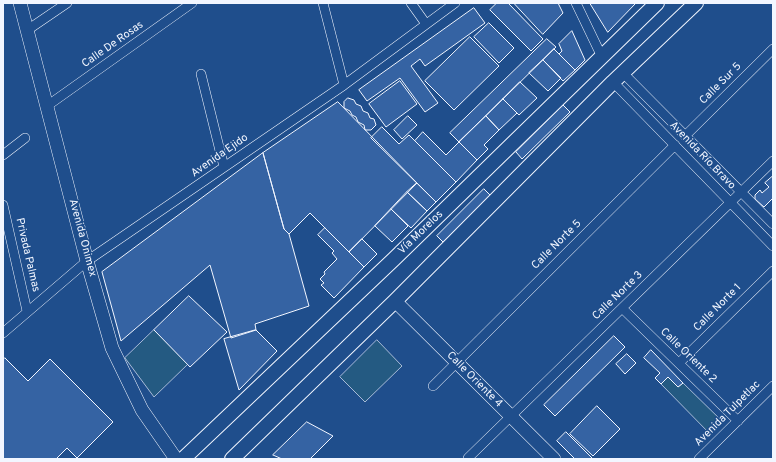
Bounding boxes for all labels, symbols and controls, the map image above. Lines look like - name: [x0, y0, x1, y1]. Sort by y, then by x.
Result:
- street label: Calle De Rosas: [80, 19, 146, 71]
- street label: Calle Sur 5: [697, 60, 745, 108]
- street label: Avenida Río Bravo: [666, 119, 738, 193]
- street label: Avenida Ejido: [189, 131, 251, 181]
- street label: Avenida Onimex: [65, 198, 99, 278]
- street label: Vía Morelos: [396, 208, 446, 258]
- street label: Privada Palmas: [12, 217, 42, 293]
- street label: Calle Norte 5: [529, 217, 585, 273]
- street label: Calle Norte 3: [590, 269, 646, 323]
- street label: Calle Norte 1: [691, 281, 745, 335]
- street label: Calle Oriente 2: [657, 326, 719, 386]
- street label: Calle Oriente 4: [443, 349, 505, 411]
- street label: Avenida Tulpetlac: [692, 378, 764, 450]

